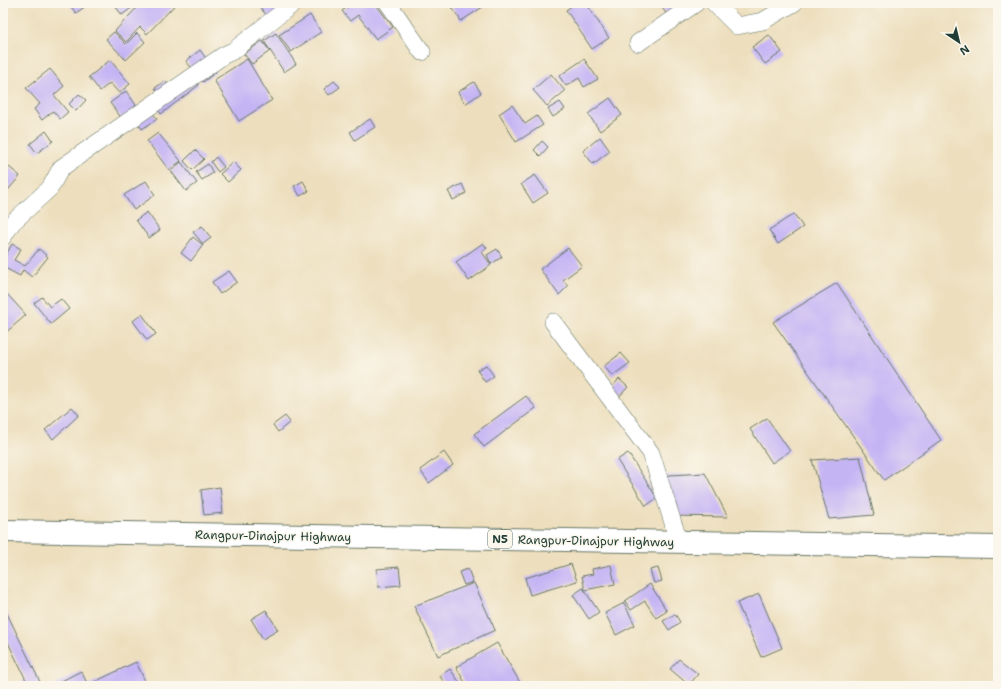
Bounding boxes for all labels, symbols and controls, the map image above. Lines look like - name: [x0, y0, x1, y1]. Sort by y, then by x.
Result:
- north arrow: [939, 22, 979, 62]
- text: N: [956, 41, 972, 59]
- street label: Rangpur-Dinajpur Highway: [195, 527, 351, 545]
- road number: N5: [488, 530, 512, 548]
- street label: Rangpur-Dinajpur Highway: [518, 532, 674, 550]

